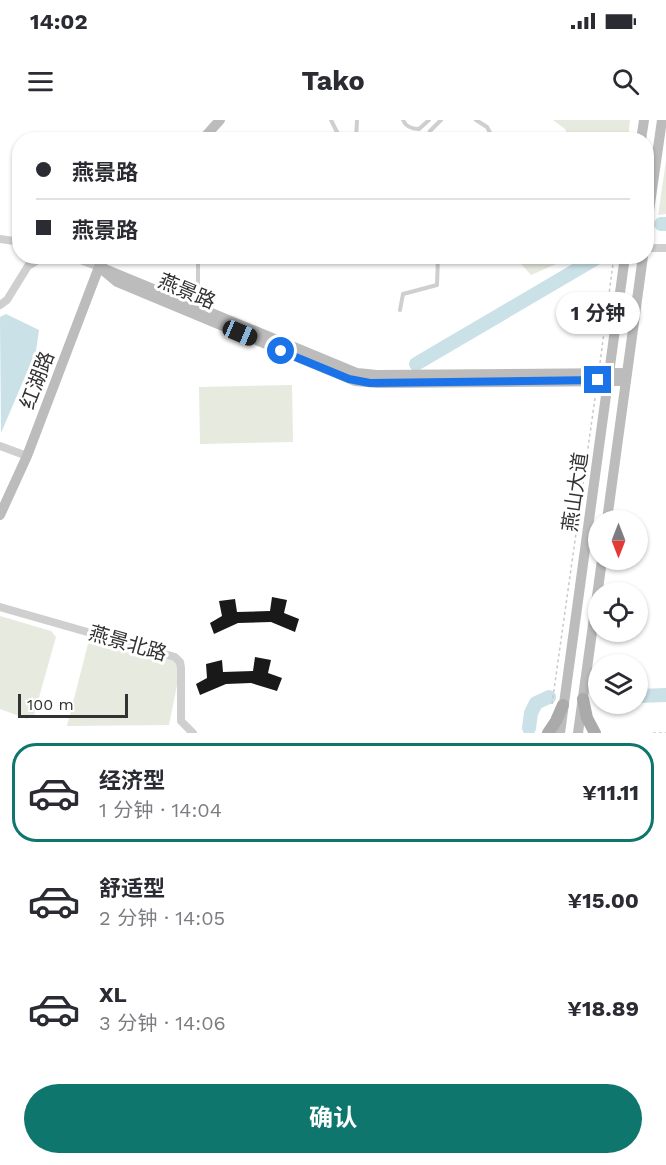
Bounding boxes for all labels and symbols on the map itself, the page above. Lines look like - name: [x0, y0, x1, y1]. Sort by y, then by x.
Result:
- street label: 燕景路: [155, 268, 219, 314]
- callout: 1 分钟: [556, 293, 640, 335]
- car: [220, 318, 260, 348]
- route start: [267, 337, 294, 364]
- street label: 红湖路: [15, 348, 59, 412]
- route end: [584, 366, 611, 393]
- street label: 燕山大道: [558, 451, 592, 533]
- north arrow: [588, 510, 648, 570]
- street label: 燕景北路: [86, 620, 170, 666]
- scale bar: [18, 691, 128, 718]

